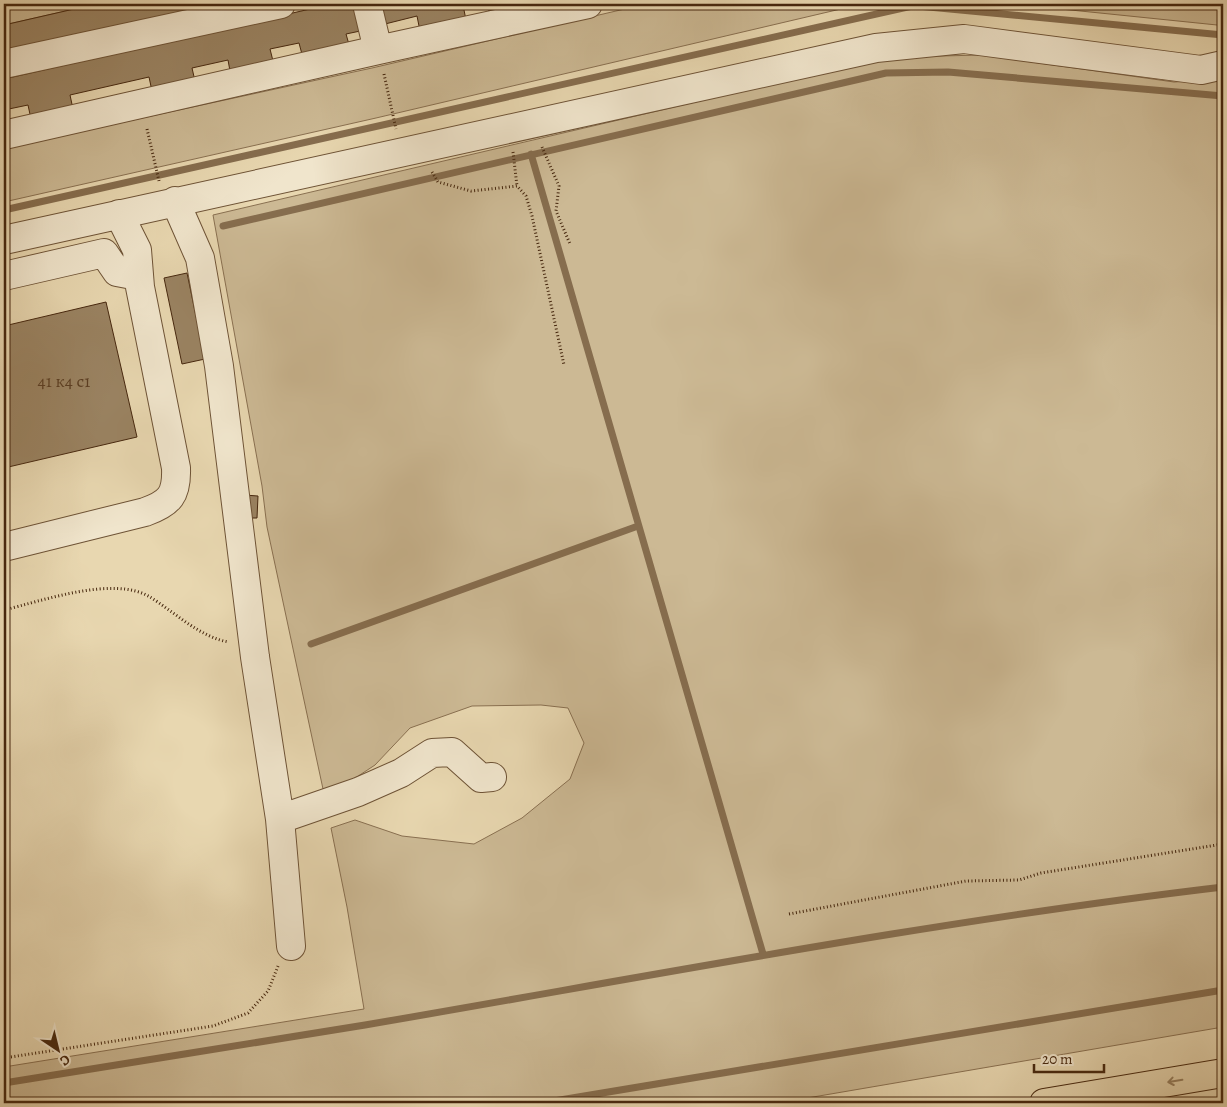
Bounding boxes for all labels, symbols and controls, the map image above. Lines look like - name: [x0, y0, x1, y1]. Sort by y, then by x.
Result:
- house number: 41 к4 с1: [38, 369, 90, 393]
- north arrow: [32, 1024, 82, 1074]
- scale bar: [1034, 1042, 1104, 1074]
- text: 20 m: [1042, 1049, 1073, 1069]
- text: С: [56, 1050, 74, 1071]
- one-way arrow: [1168, 1077, 1184, 1087]

